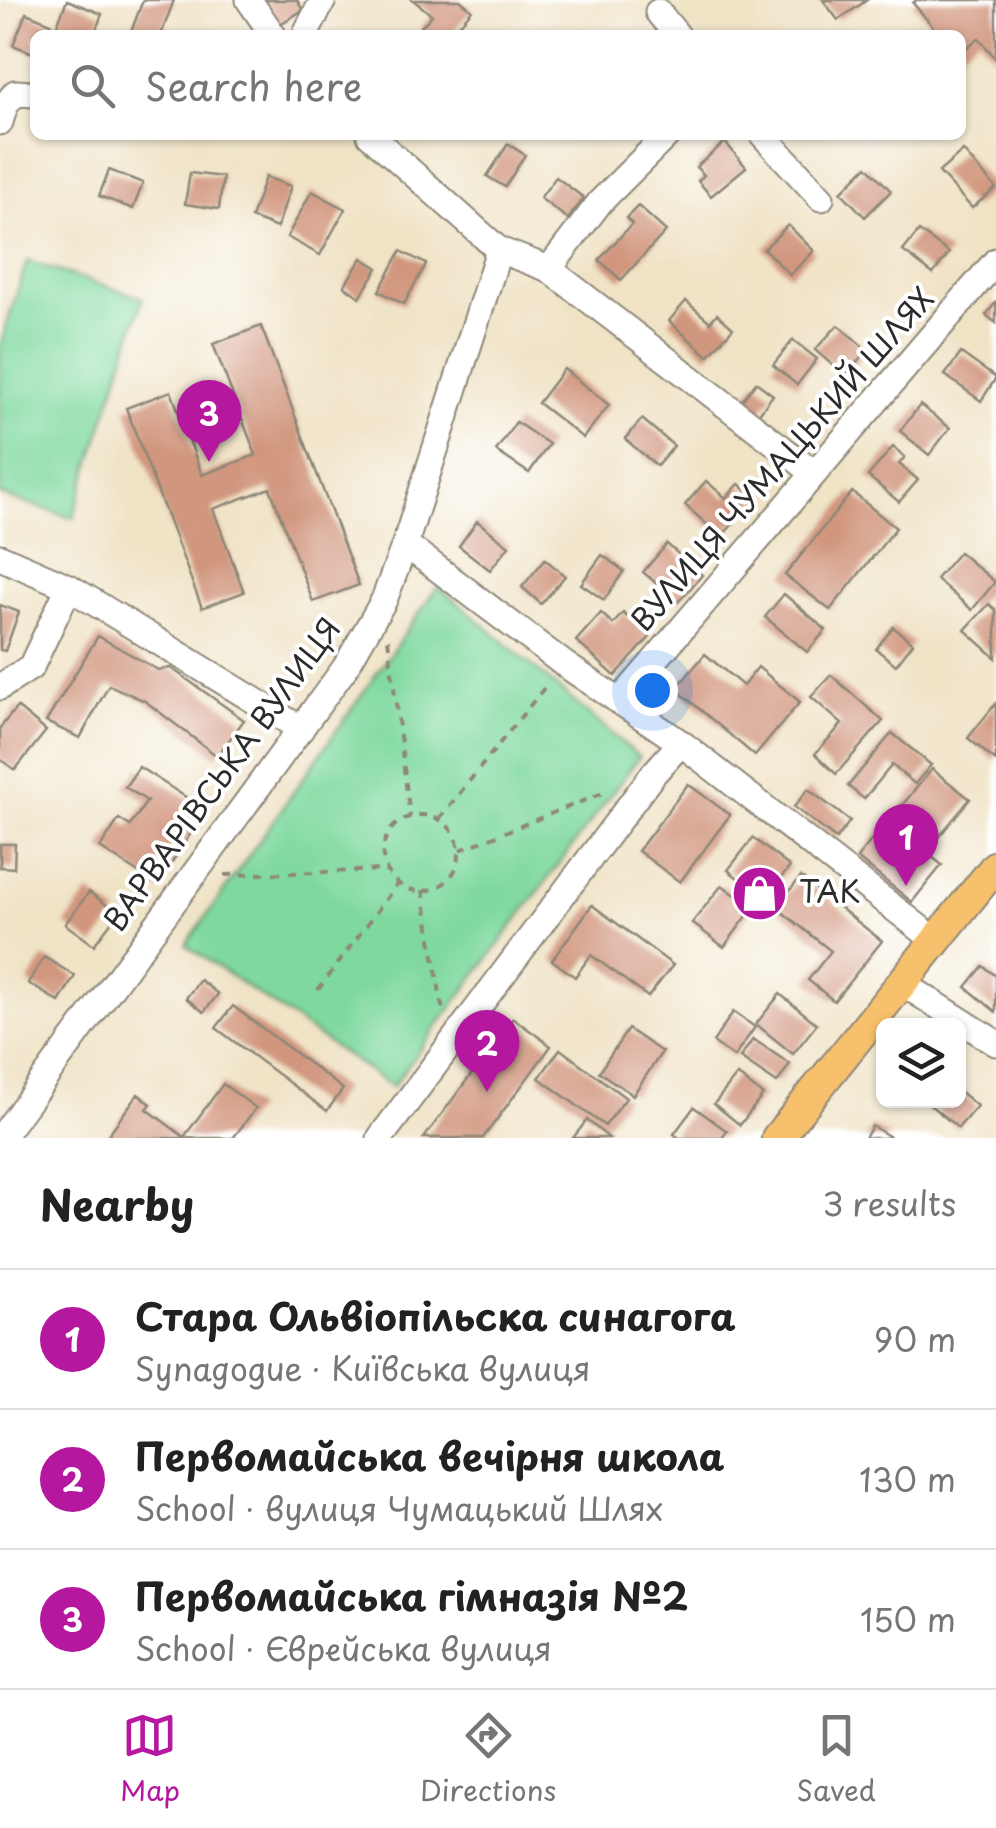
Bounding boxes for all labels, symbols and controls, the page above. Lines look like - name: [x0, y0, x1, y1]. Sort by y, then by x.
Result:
- search box: [30, 30, 966, 140]
- text: Search here: [145, 57, 362, 114]
- icon: search: [65, 58, 120, 113]
- street label: ВУЛИЦЯ ЧУМАЦЬКИЙ ШЛЯХ: [619, 277, 943, 640]
- pin: 3: [176, 380, 242, 462]
- street label: ВАРВАРІВСЬКА ВУЛИЦЯ: [92, 607, 350, 940]
- your location: [627, 665, 678, 716]
- pin: 1: [874, 804, 938, 886]
- shop icon: ТАК: [730, 863, 790, 923]
- place label: ТАК: [799, 868, 860, 913]
- pin: 2: [454, 1010, 520, 1092]
- map controls: [876, 1018, 966, 1108]
- button: layers: [876, 1018, 966, 1108]
- text: Nearby: [40, 1172, 194, 1235]
- text: 3 results: [822, 1179, 956, 1227]
- text: Стара Ольвіопільска синагога: [135, 1287, 736, 1344]
- text: 1: [65, 1315, 80, 1363]
- text: 90 m: [874, 1315, 956, 1363]
- text: Synagogue · Київська вулиця: [135, 1344, 591, 1392]
- text: Первомайська вечірня школа: [135, 1427, 725, 1484]
- text: 2: [61, 1455, 84, 1503]
- text: 130 m: [859, 1455, 956, 1503]
- text: School · вулиця Чумацький Шлях: [135, 1484, 663, 1532]
- text: Первомайська гімназія №2: [135, 1567, 689, 1624]
- text: 3: [62, 1595, 83, 1643]
- text: 150 m: [860, 1595, 956, 1643]
- text: School · Єврейська вулиця: [135, 1624, 552, 1672]
- tab: Map: [120, 1708, 180, 1811]
- tab: Directions: [420, 1708, 556, 1811]
- tab: Saved: [796, 1708, 876, 1811]

